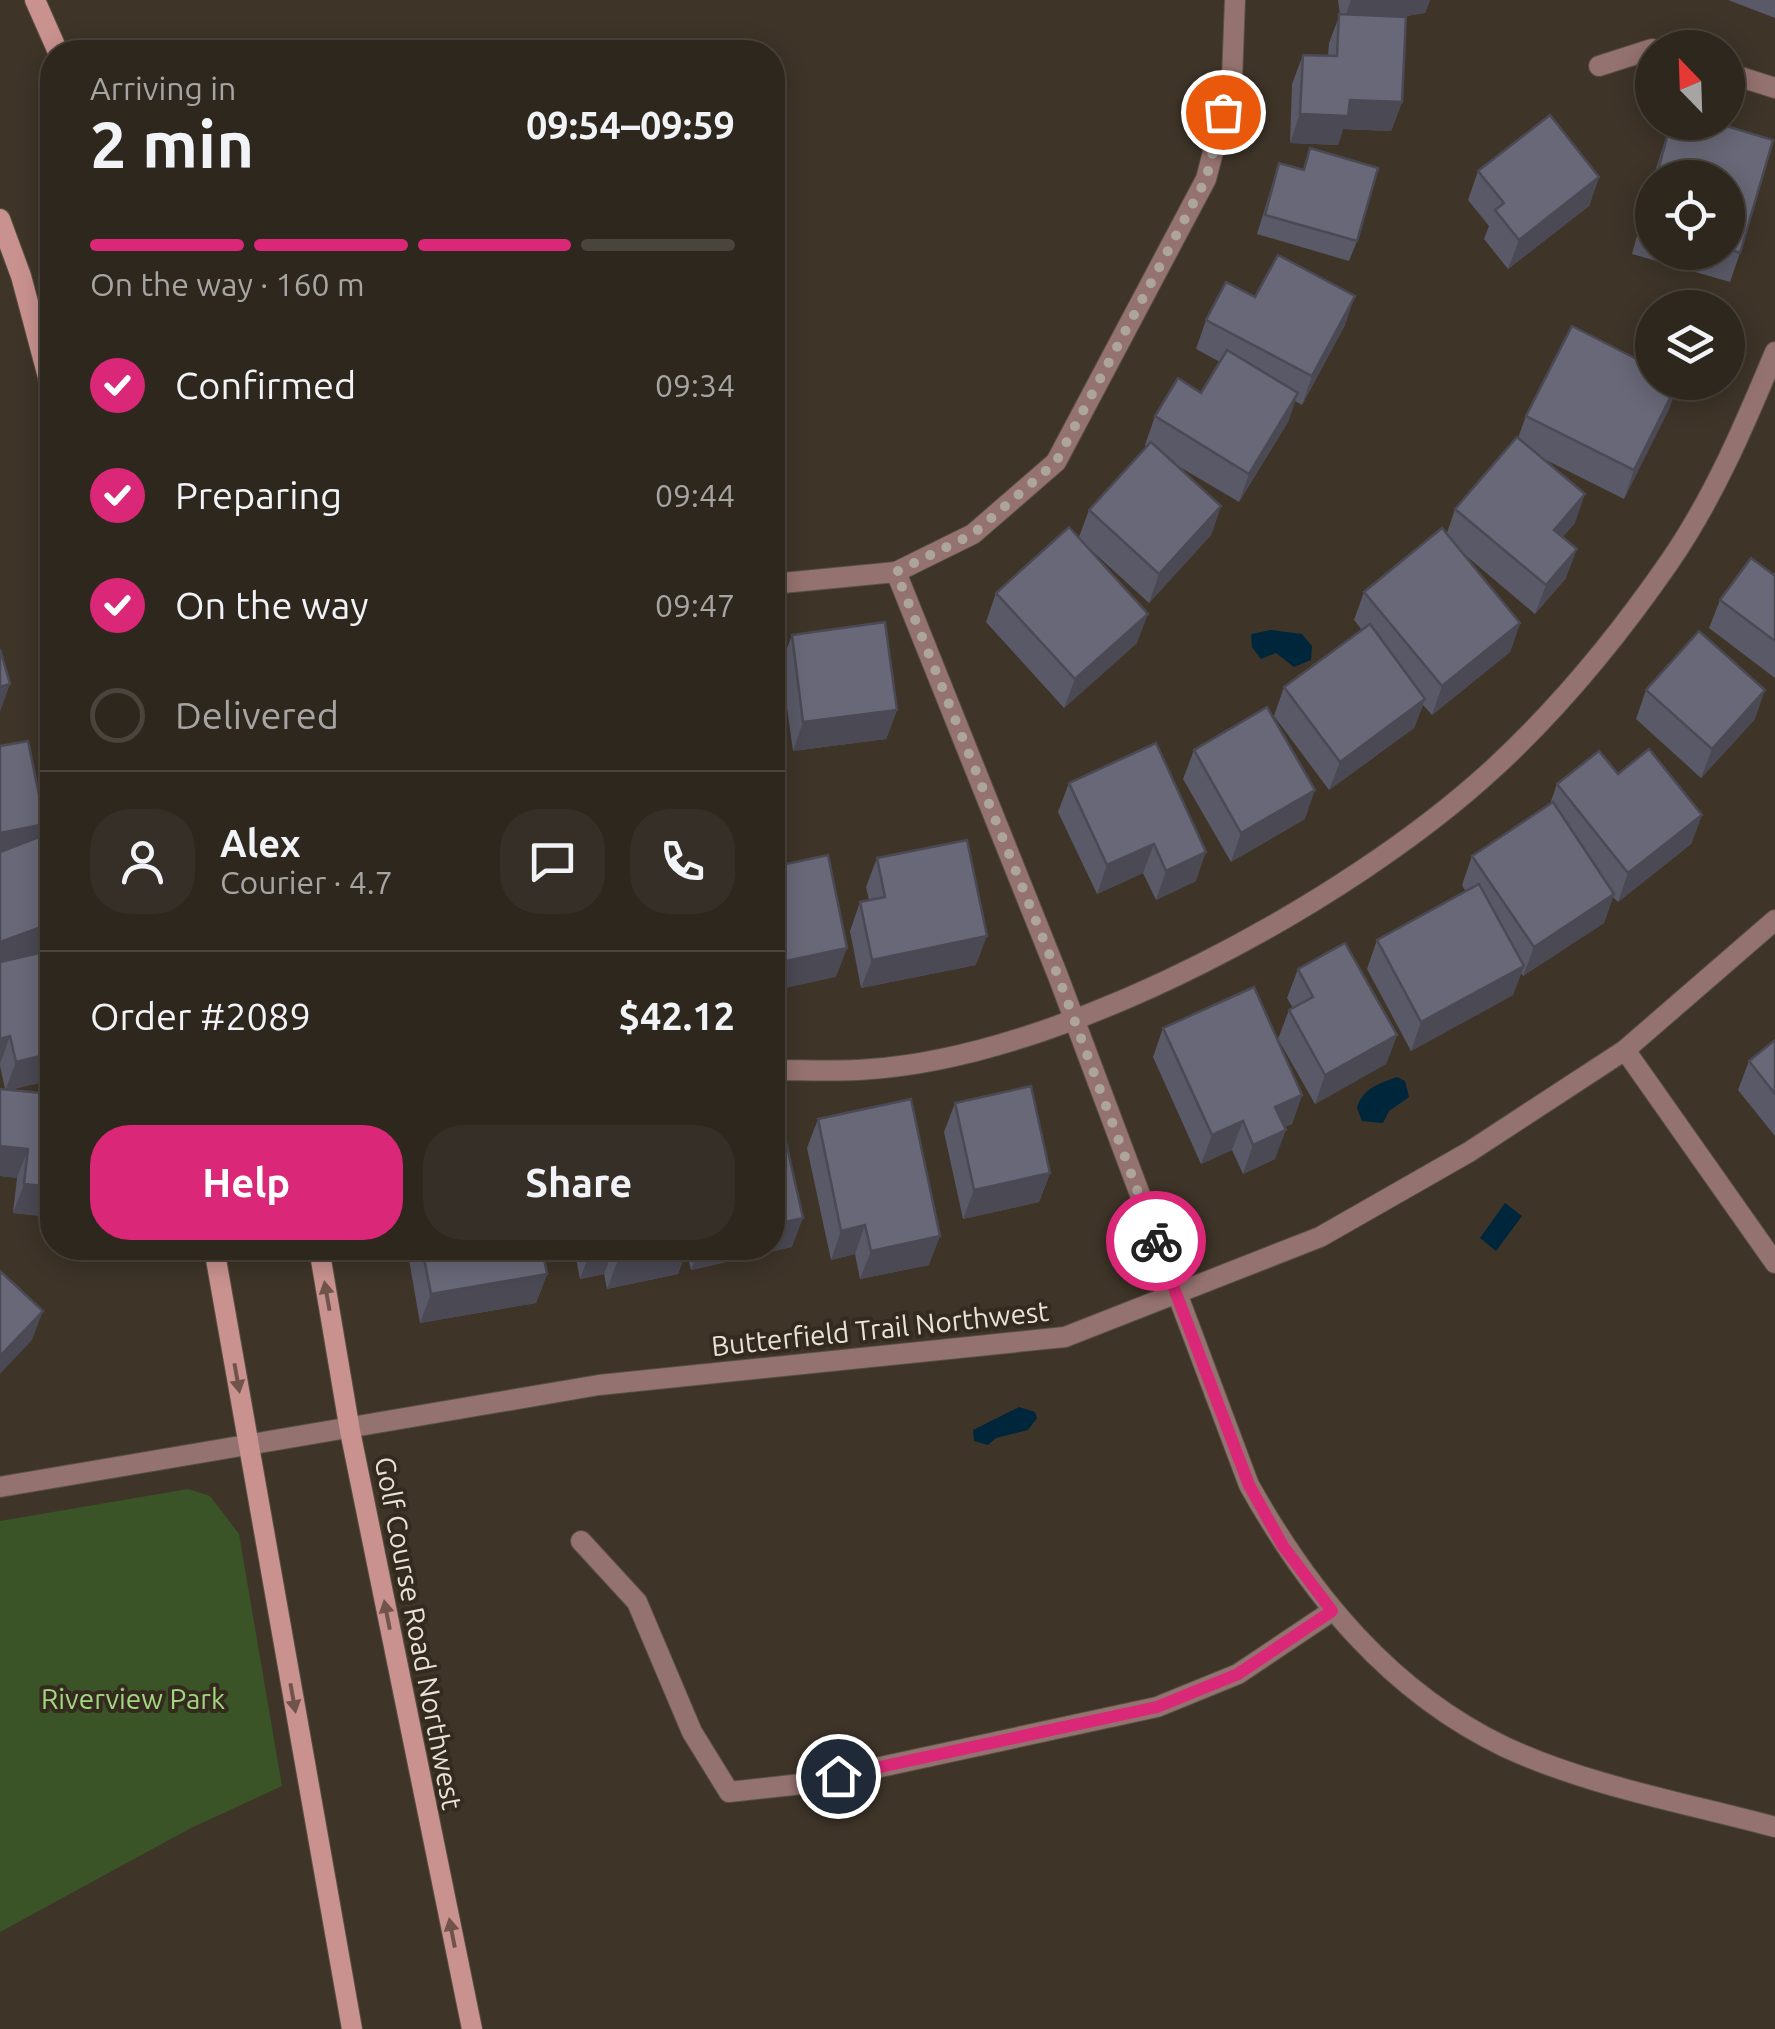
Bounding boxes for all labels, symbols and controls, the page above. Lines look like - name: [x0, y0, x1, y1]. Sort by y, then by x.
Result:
- north arrow: [1635, 30, 1745, 140]
- map controls: [1635, 30, 1745, 400]
- text: Arriving in: [90, 70, 236, 106]
- pin: [1181, 70, 1266, 155]
- icon: bag: [1196, 85, 1251, 140]
- text: 09:54–09:59: [526, 104, 735, 146]
- text: 2 min: [90, 107, 254, 180]
- button: locate: [1635, 160, 1745, 270]
- text: On the way · 160 m: [90, 266, 365, 302]
- button: layers: [1635, 290, 1745, 400]
- icon: check: [90, 358, 145, 413]
- text: Confirmed: [175, 364, 356, 406]
- text: 09:34: [655, 367, 735, 403]
- icon: check: [90, 468, 145, 523]
- text: Preparing: [175, 474, 342, 516]
- text: 09:44: [655, 477, 735, 513]
- icon: check: [90, 578, 145, 633]
- text: On the way: [175, 584, 368, 626]
- text: 09:47: [655, 587, 735, 623]
- text: Delivered: [175, 694, 339, 736]
- button: person: [90, 809, 195, 914]
- button: chat: [500, 809, 605, 914]
- button: phone: [630, 809, 735, 914]
- text: Alex: [220, 822, 301, 864]
- text: Courier · 4.7: [220, 864, 393, 900]
- text: Order #2089: [90, 995, 311, 1037]
- text: $42.12: [618, 995, 735, 1037]
- button: Help: [90, 1125, 403, 1240]
- button: Share: [423, 1125, 735, 1240]
- courier: [1106, 1191, 1206, 1291]
- icon: bike: [1129, 1214, 1184, 1269]
- one-way arrow: [319, 1279, 334, 1311]
- street label: Butterfield Trail Northwest: [710, 1295, 1050, 1361]
- one-way arrow: [230, 1363, 245, 1394]
- street label: Golf Course Road Northwest: [370, 1454, 468, 1812]
- one-way arrow: [379, 1599, 395, 1630]
- park label: Riverview Park: [41, 1683, 225, 1714]
- one-way arrow: [285, 1683, 301, 1714]
- pin: [796, 1734, 881, 1819]
- icon: home: [811, 1749, 866, 1804]
- one-way arrow: [444, 1918, 460, 1949]

